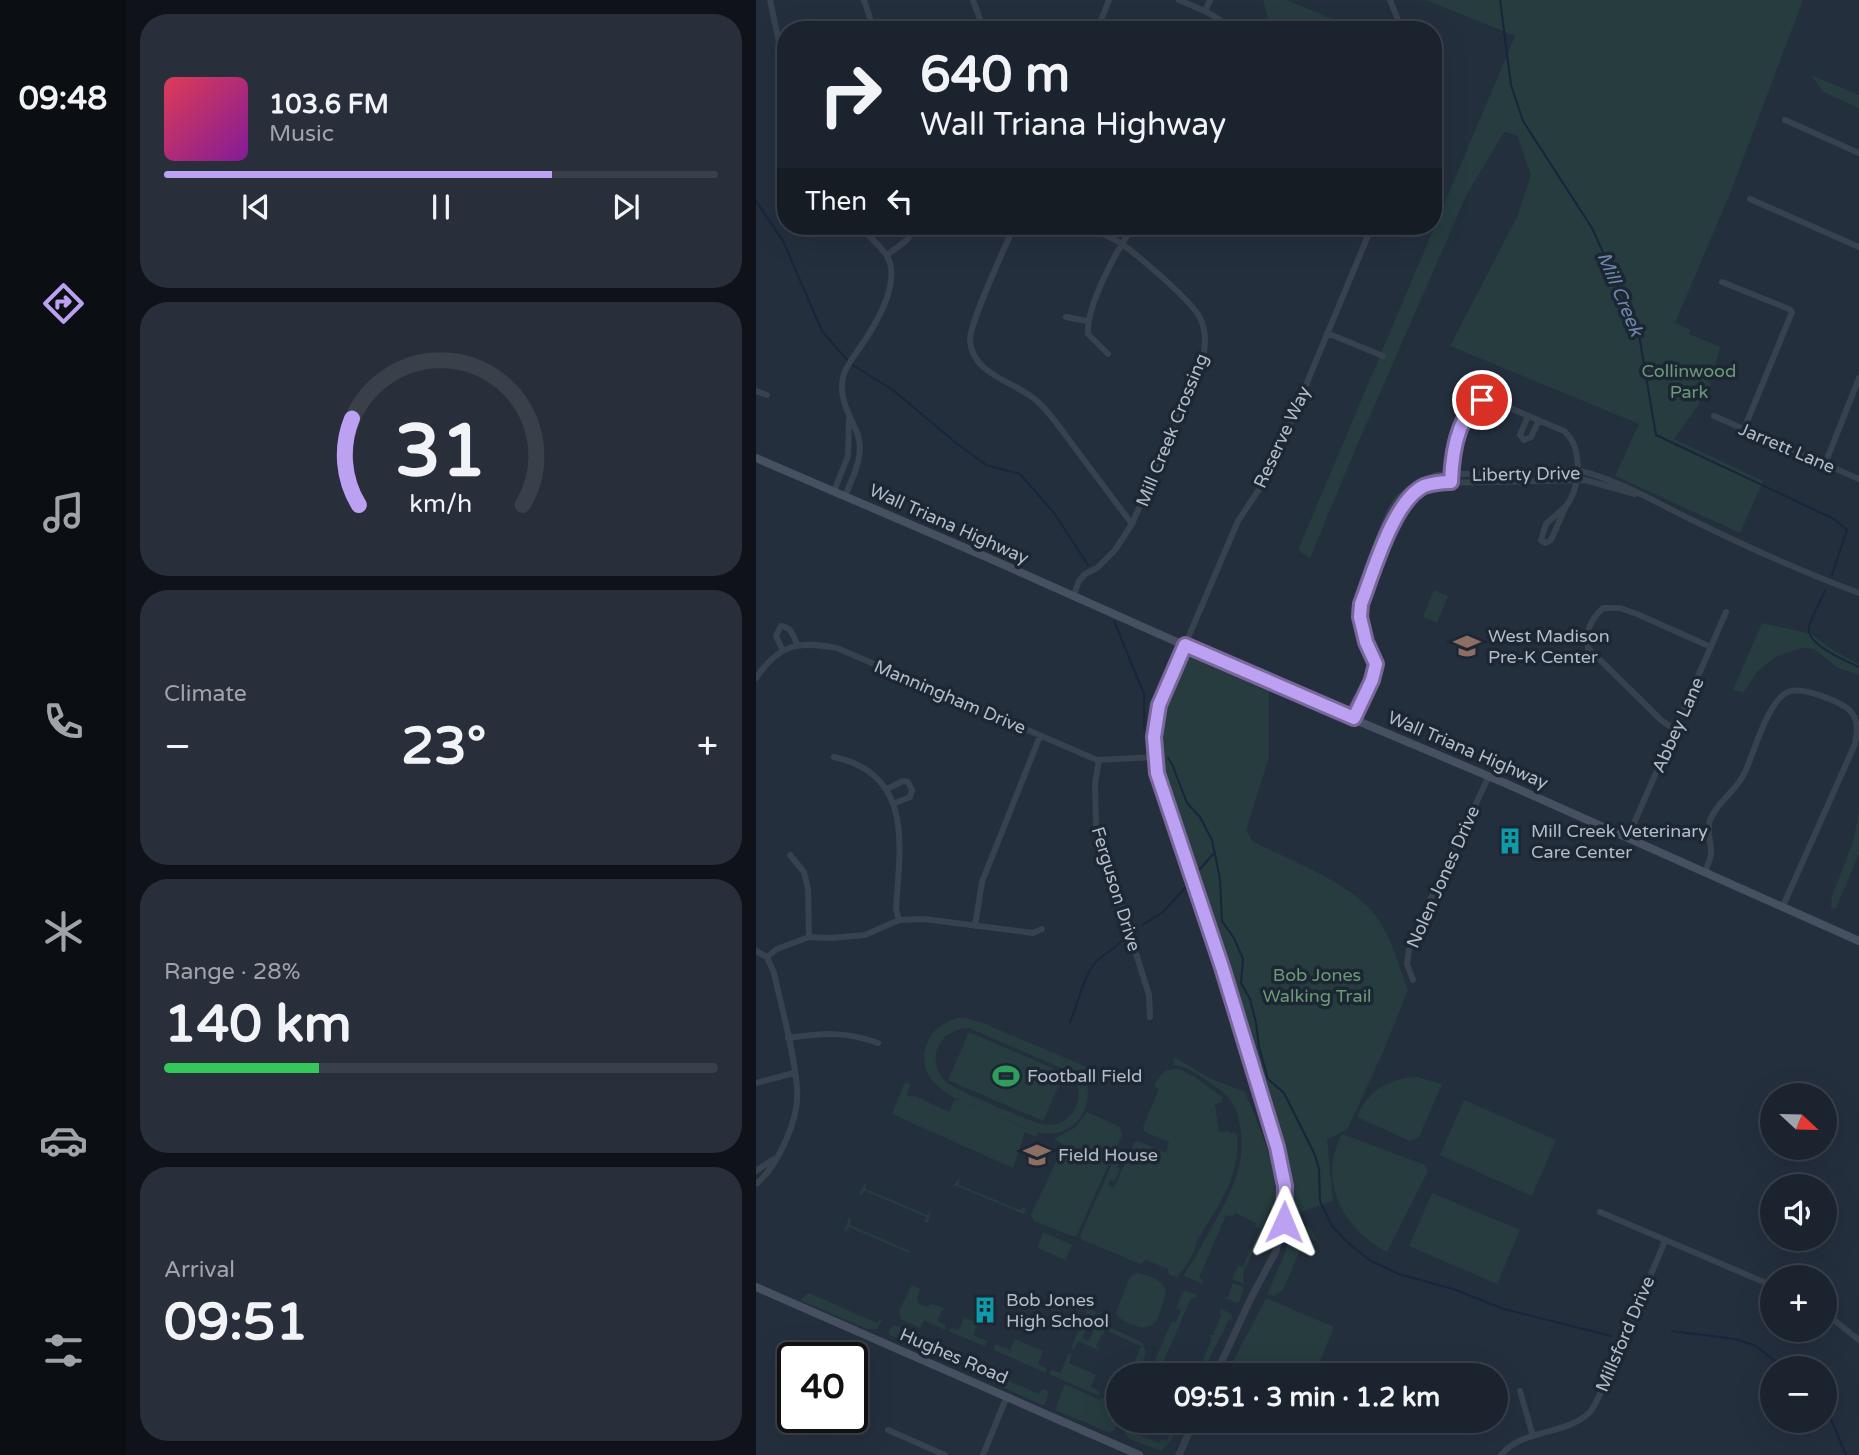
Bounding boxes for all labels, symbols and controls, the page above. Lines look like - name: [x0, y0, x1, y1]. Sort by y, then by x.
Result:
- text: 640 m: [920, 46, 1070, 105]
- icon: right: [805, 49, 896, 140]
- text: 09:48: [19, 80, 107, 118]
- text: 103.6 FM: [269, 89, 389, 120]
- text: Wall Triana Highway: [920, 106, 1226, 144]
- text: Music: [269, 120, 334, 148]
- icon: left: [881, 182, 919, 220]
- text: Then: [805, 186, 867, 217]
- icon: previous: [237, 188, 275, 226]
- icon: pause: [422, 188, 460, 226]
- icon: next: [607, 188, 645, 226]
- water label: Mill Creek: [1592, 249, 1648, 341]
- icon: directions: [39, 279, 88, 328]
- street label: Mill Creek Crossing: [1131, 350, 1213, 510]
- park label: Collinwood Park: [1642, 360, 1736, 403]
- pin: [1452, 370, 1512, 430]
- icon: arrive: [1463, 381, 1501, 419]
- street label: Reserve Way: [1249, 382, 1315, 492]
- text: 31: [395, 409, 487, 497]
- street label: Jarrett Lane: [1736, 418, 1838, 478]
- street label: Liberty Drive: [1471, 462, 1581, 486]
- street label: Wall Triana Highway: [866, 479, 1032, 569]
- icon: music: [39, 488, 88, 537]
- text: km/h: [410, 489, 472, 519]
- place label: West Madison Pre-K Center: [1488, 625, 1610, 668]
- school or university icon: West Madison Pre-K Center: [1452, 631, 1482, 661]
- street label: Manningham Drive: [871, 655, 1029, 739]
- street label: Abbey Lane: [1647, 674, 1709, 776]
- text: Climate: [164, 680, 247, 708]
- icon: phone: [39, 697, 88, 746]
- street label: Wall Triana Highway: [1384, 706, 1552, 794]
- text: 23°: [401, 715, 486, 778]
- text: −: [164, 724, 191, 770]
- text: +: [697, 724, 718, 770]
- street label: Nolen Jones Drive: [1402, 802, 1484, 952]
- place label: Mill Creek Veterinary Care Center: [1531, 820, 1708, 863]
- street label: Ferguson Drive: [1087, 824, 1145, 954]
- building icon: Mill Creek Veterinary Care Center: [1495, 826, 1525, 856]
- icon: climate: [39, 907, 88, 956]
- text: Range · 28%: [164, 958, 300, 986]
- park label: Bob Jones Walking Trail: [1262, 964, 1372, 1007]
- text: 140 km: [164, 993, 352, 1056]
- sports icon: Football Field: [991, 1061, 1021, 1091]
- place label: Football Field: [1027, 1065, 1142, 1087]
- north arrow: [1760, 1083, 1838, 1160]
- map controls: [1760, 1083, 1837, 1433]
- icon: car: [39, 1116, 88, 1165]
- school or university icon: Field House: [1022, 1140, 1052, 1170]
- place label: Field House: [1058, 1144, 1158, 1166]
- button: sound: [1760, 1174, 1837, 1251]
- position arrow: [1247, 1185, 1321, 1259]
- text: Arrival: [164, 1256, 235, 1284]
- button: +: [1760, 1265, 1837, 1342]
- street label: Millsford Drive: [1591, 1273, 1659, 1395]
- place label: Bob Jones High School: [1006, 1289, 1109, 1332]
- text: 09:51: [164, 1291, 308, 1354]
- building icon: Bob Jones High School: [970, 1295, 1000, 1325]
- street label: Hughes Road: [897, 1323, 1011, 1389]
- icon: filters: [39, 1326, 88, 1375]
- speed limit sign: 40: [777, 1342, 868, 1433]
- button: −: [1760, 1356, 1837, 1433]
- text: 09:51 · 3 min · 1.2 km: [1174, 1382, 1440, 1413]

